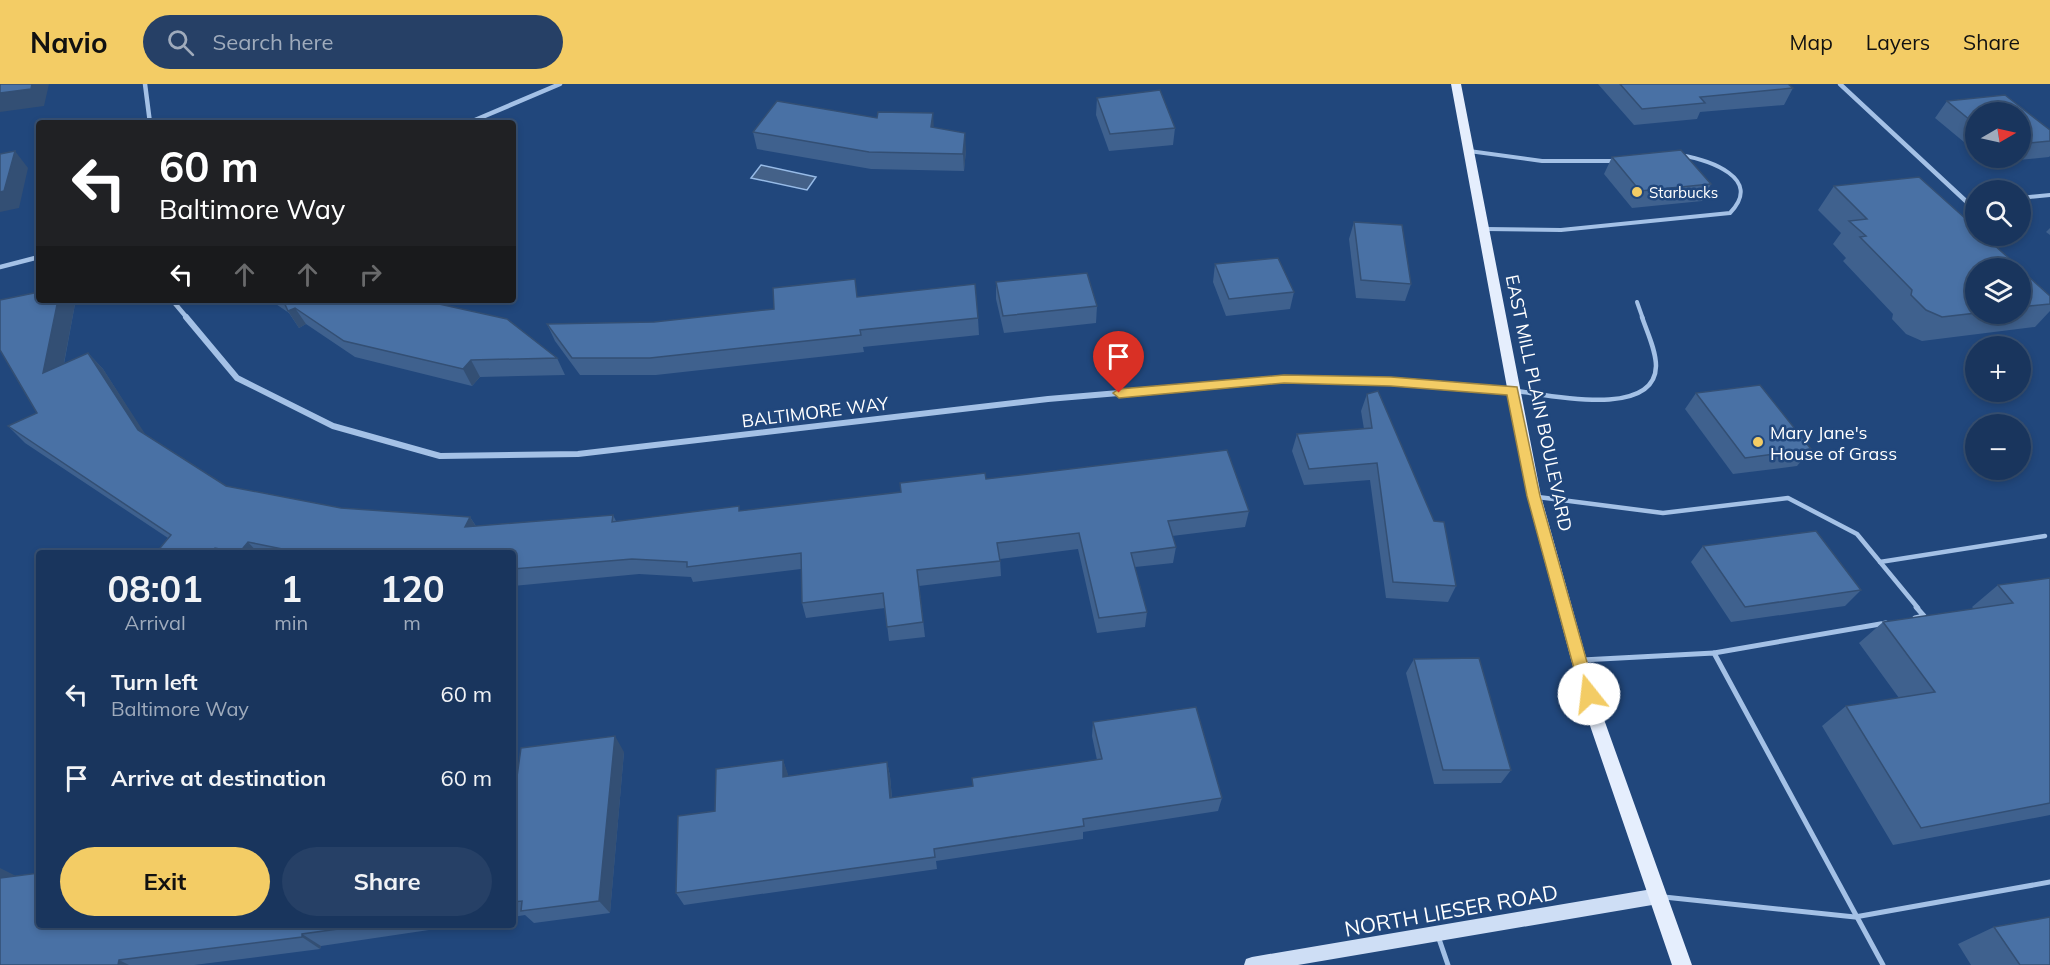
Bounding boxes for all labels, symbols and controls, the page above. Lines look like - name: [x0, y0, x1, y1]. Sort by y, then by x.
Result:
- search box: [143, 15, 563, 69]
- text: Navio: [30, 25, 107, 60]
- icon: search: [164, 26, 197, 59]
- text: Search here: [212, 28, 333, 56]
- text: Map: [1790, 29, 1833, 55]
- text: Layers: [1866, 29, 1930, 55]
- text: Share: [1963, 29, 2020, 55]
- north arrow: [1965, 102, 2031, 168]
- map controls: [1965, 102, 2031, 480]
- text: 60 m: [159, 140, 259, 193]
- icon: left: [60, 144, 138, 222]
- button: search: [1965, 180, 2031, 246]
- place label: Starbucks: [1649, 183, 1718, 202]
- marker: Starbucks: [1630, 185, 1644, 199]
- text: Baltimore Way: [159, 192, 345, 226]
- icon: left: [165, 258, 198, 291]
- icon: ahead: [228, 258, 261, 291]
- icon: ahead: [291, 258, 324, 291]
- icon: right: [354, 258, 387, 291]
- button: layers: [1965, 258, 2031, 324]
- street label: EAST MILL PLAIN BOULEVARD: [1501, 273, 1577, 533]
- pin: [1093, 331, 1144, 393]
- button: +: [1965, 336, 2031, 402]
- icon: arrive: [1102, 340, 1135, 373]
- street label: BALTIMORE WAY: [740, 391, 891, 432]
- button: −: [1965, 414, 2031, 480]
- place label: Mary Jane's House of Grass: [1770, 421, 1897, 465]
- marker: Mary Jane's House of Grass: [1751, 435, 1765, 449]
- text: 08:01: [107, 566, 203, 611]
- text: 1: [280, 566, 302, 611]
- text: 120: [380, 566, 445, 611]
- text: Arrival: [125, 610, 186, 635]
- text: min: [274, 610, 308, 635]
- text: m: [403, 610, 421, 635]
- position arrow: [1557, 662, 1621, 726]
- text: Turn left: [111, 668, 198, 696]
- icon: left: [60, 678, 93, 711]
- text: 60 m: [441, 680, 492, 708]
- text: Baltimore Way: [111, 696, 249, 721]
- icon: arrive: [60, 762, 93, 795]
- text: Arrive at destination: [111, 764, 326, 792]
- text: 60 m: [441, 764, 492, 792]
- button: Exit: [60, 847, 270, 916]
- button: Share: [282, 847, 492, 916]
- street label: NORTH LIESER ROAD: [1342, 878, 1560, 942]

